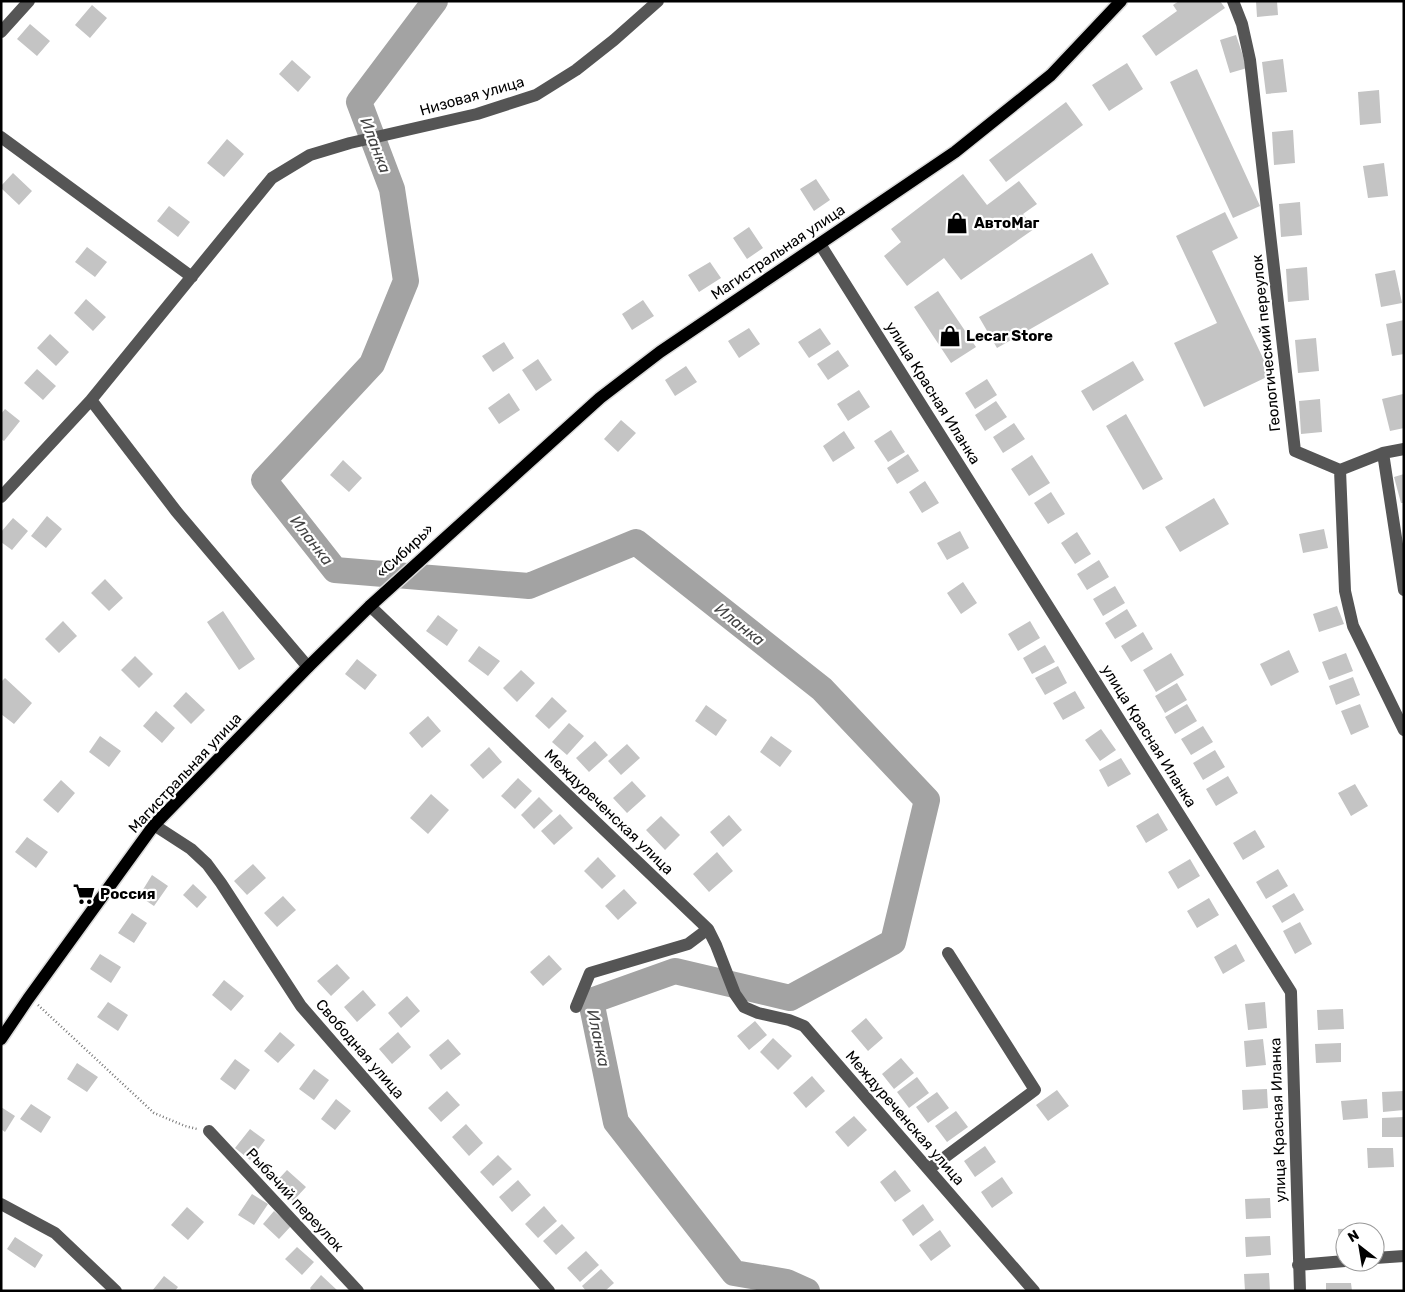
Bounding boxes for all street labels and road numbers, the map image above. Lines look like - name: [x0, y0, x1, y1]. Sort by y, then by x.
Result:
- street label: Низовая улица: [418, 72, 526, 120]
- street label: Магистральная улица: [708, 200, 848, 304]
- street label: Геологический переулок: [1248, 254, 1284, 432]
- street label: улица Красная Иланка: [882, 318, 984, 468]
- street label: «Сибирь»: [373, 520, 437, 582]
- street label: улица Красная Иланка: [1098, 661, 1200, 811]
- street label: Магистральная улица: [125, 709, 245, 837]
- street label: Междуреченская улица: [541, 746, 677, 878]
- street label: Свободная улица: [312, 996, 408, 1102]
- street label: улица Красная Иланка: [1266, 1037, 1290, 1203]
- street label: Междуреченская улица: [842, 1047, 968, 1189]
- street label: Рыбачий переулок: [242, 1145, 348, 1255]

